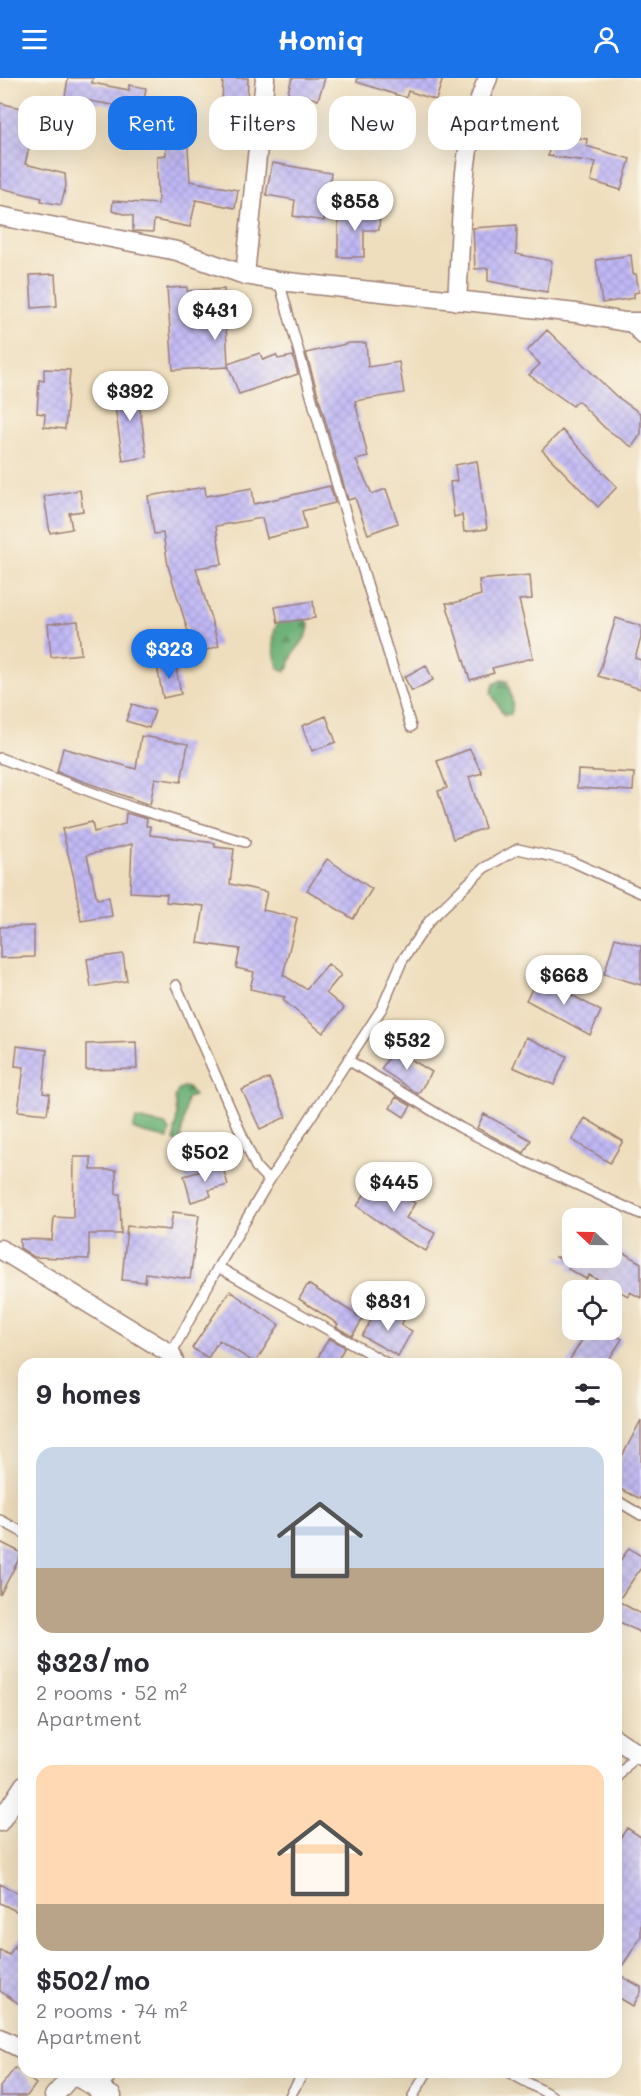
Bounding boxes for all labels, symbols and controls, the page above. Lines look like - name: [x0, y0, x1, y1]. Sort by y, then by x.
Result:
- text: Homiq: [277, 22, 364, 57]
- icon: menu: [18, 23, 51, 56]
- icon: person: [590, 23, 623, 56]
- chip: Buy: [18, 96, 96, 150]
- chip: Rent: [108, 96, 197, 150]
- chip: Filters: [209, 96, 317, 150]
- chip: New: [329, 96, 416, 150]
- chip: Apartment: [428, 96, 581, 150]
- pin: $858: [319, 181, 391, 232]
- text: $858: [331, 187, 379, 213]
- pin: $431: [179, 290, 251, 341]
- text: $431: [192, 296, 238, 322]
- pin: $392: [94, 371, 166, 422]
- text: $392: [106, 377, 154, 403]
- pin: $323: [133, 629, 205, 680]
- text: $323: [145, 635, 193, 661]
- pin: $668: [528, 955, 600, 1006]
- text: $668: [540, 961, 588, 987]
- pin: $532: [371, 1020, 443, 1071]
- text: $532: [383, 1026, 431, 1052]
- pin: $502: [169, 1132, 241, 1183]
- text: $502: [181, 1138, 229, 1164]
- pin: $445: [358, 1162, 430, 1213]
- text: $445: [369, 1168, 419, 1194]
- north arrow: [562, 1208, 622, 1268]
- map controls: [562, 1208, 622, 1340]
- button: locate: [562, 1280, 622, 1340]
- pin: $831: [352, 1281, 424, 1332]
- text: $831: [365, 1287, 411, 1313]
- text: 9 homes: [36, 1377, 141, 1411]
- icon: filters: [571, 1378, 604, 1411]
- icon: home: [266, 1486, 374, 1594]
- text: $323/mo: [36, 1645, 149, 1679]
- text: 2 rooms · 52 m²: [36, 1679, 187, 1705]
- text: Apartment: [36, 1705, 142, 1731]
- icon: home: [266, 1804, 374, 1912]
- text: $502/mo: [36, 1963, 150, 1997]
- text: 2 rooms · 74 m²: [36, 1997, 187, 2023]
- text: Apartment: [36, 2023, 142, 2049]

